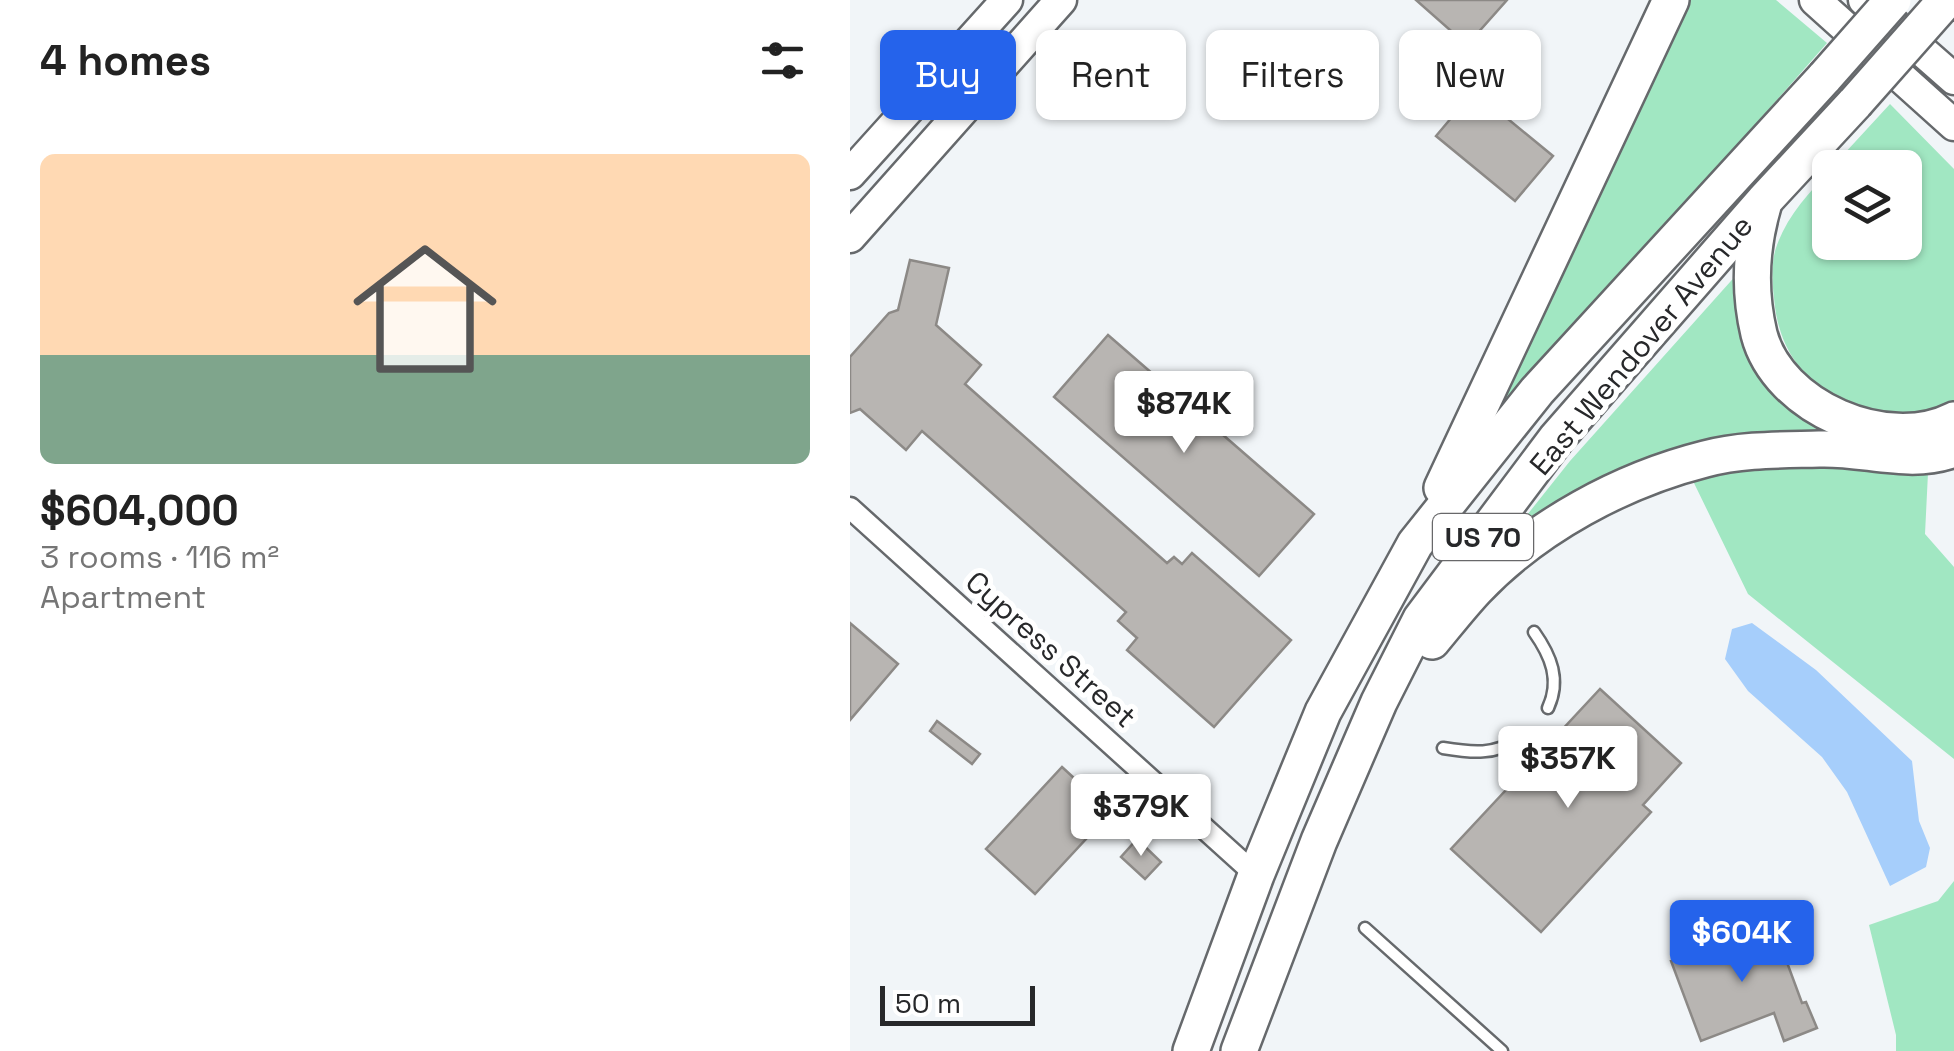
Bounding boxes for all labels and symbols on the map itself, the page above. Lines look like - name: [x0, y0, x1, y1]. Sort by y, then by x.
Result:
- street label: East Wendover Avenue: [1521, 207, 1761, 483]
- pin: $874K: [1114, 371, 1254, 456]
- road number: US 70: [1433, 514, 1533, 560]
- street label: Cypress Street: [958, 562, 1144, 736]
- pin: $357K: [1498, 726, 1638, 811]
- pin: $379K: [1071, 774, 1211, 859]
- pin: $604K: [1672, 900, 1812, 985]
- scale bar: [880, 981, 1035, 1026]

